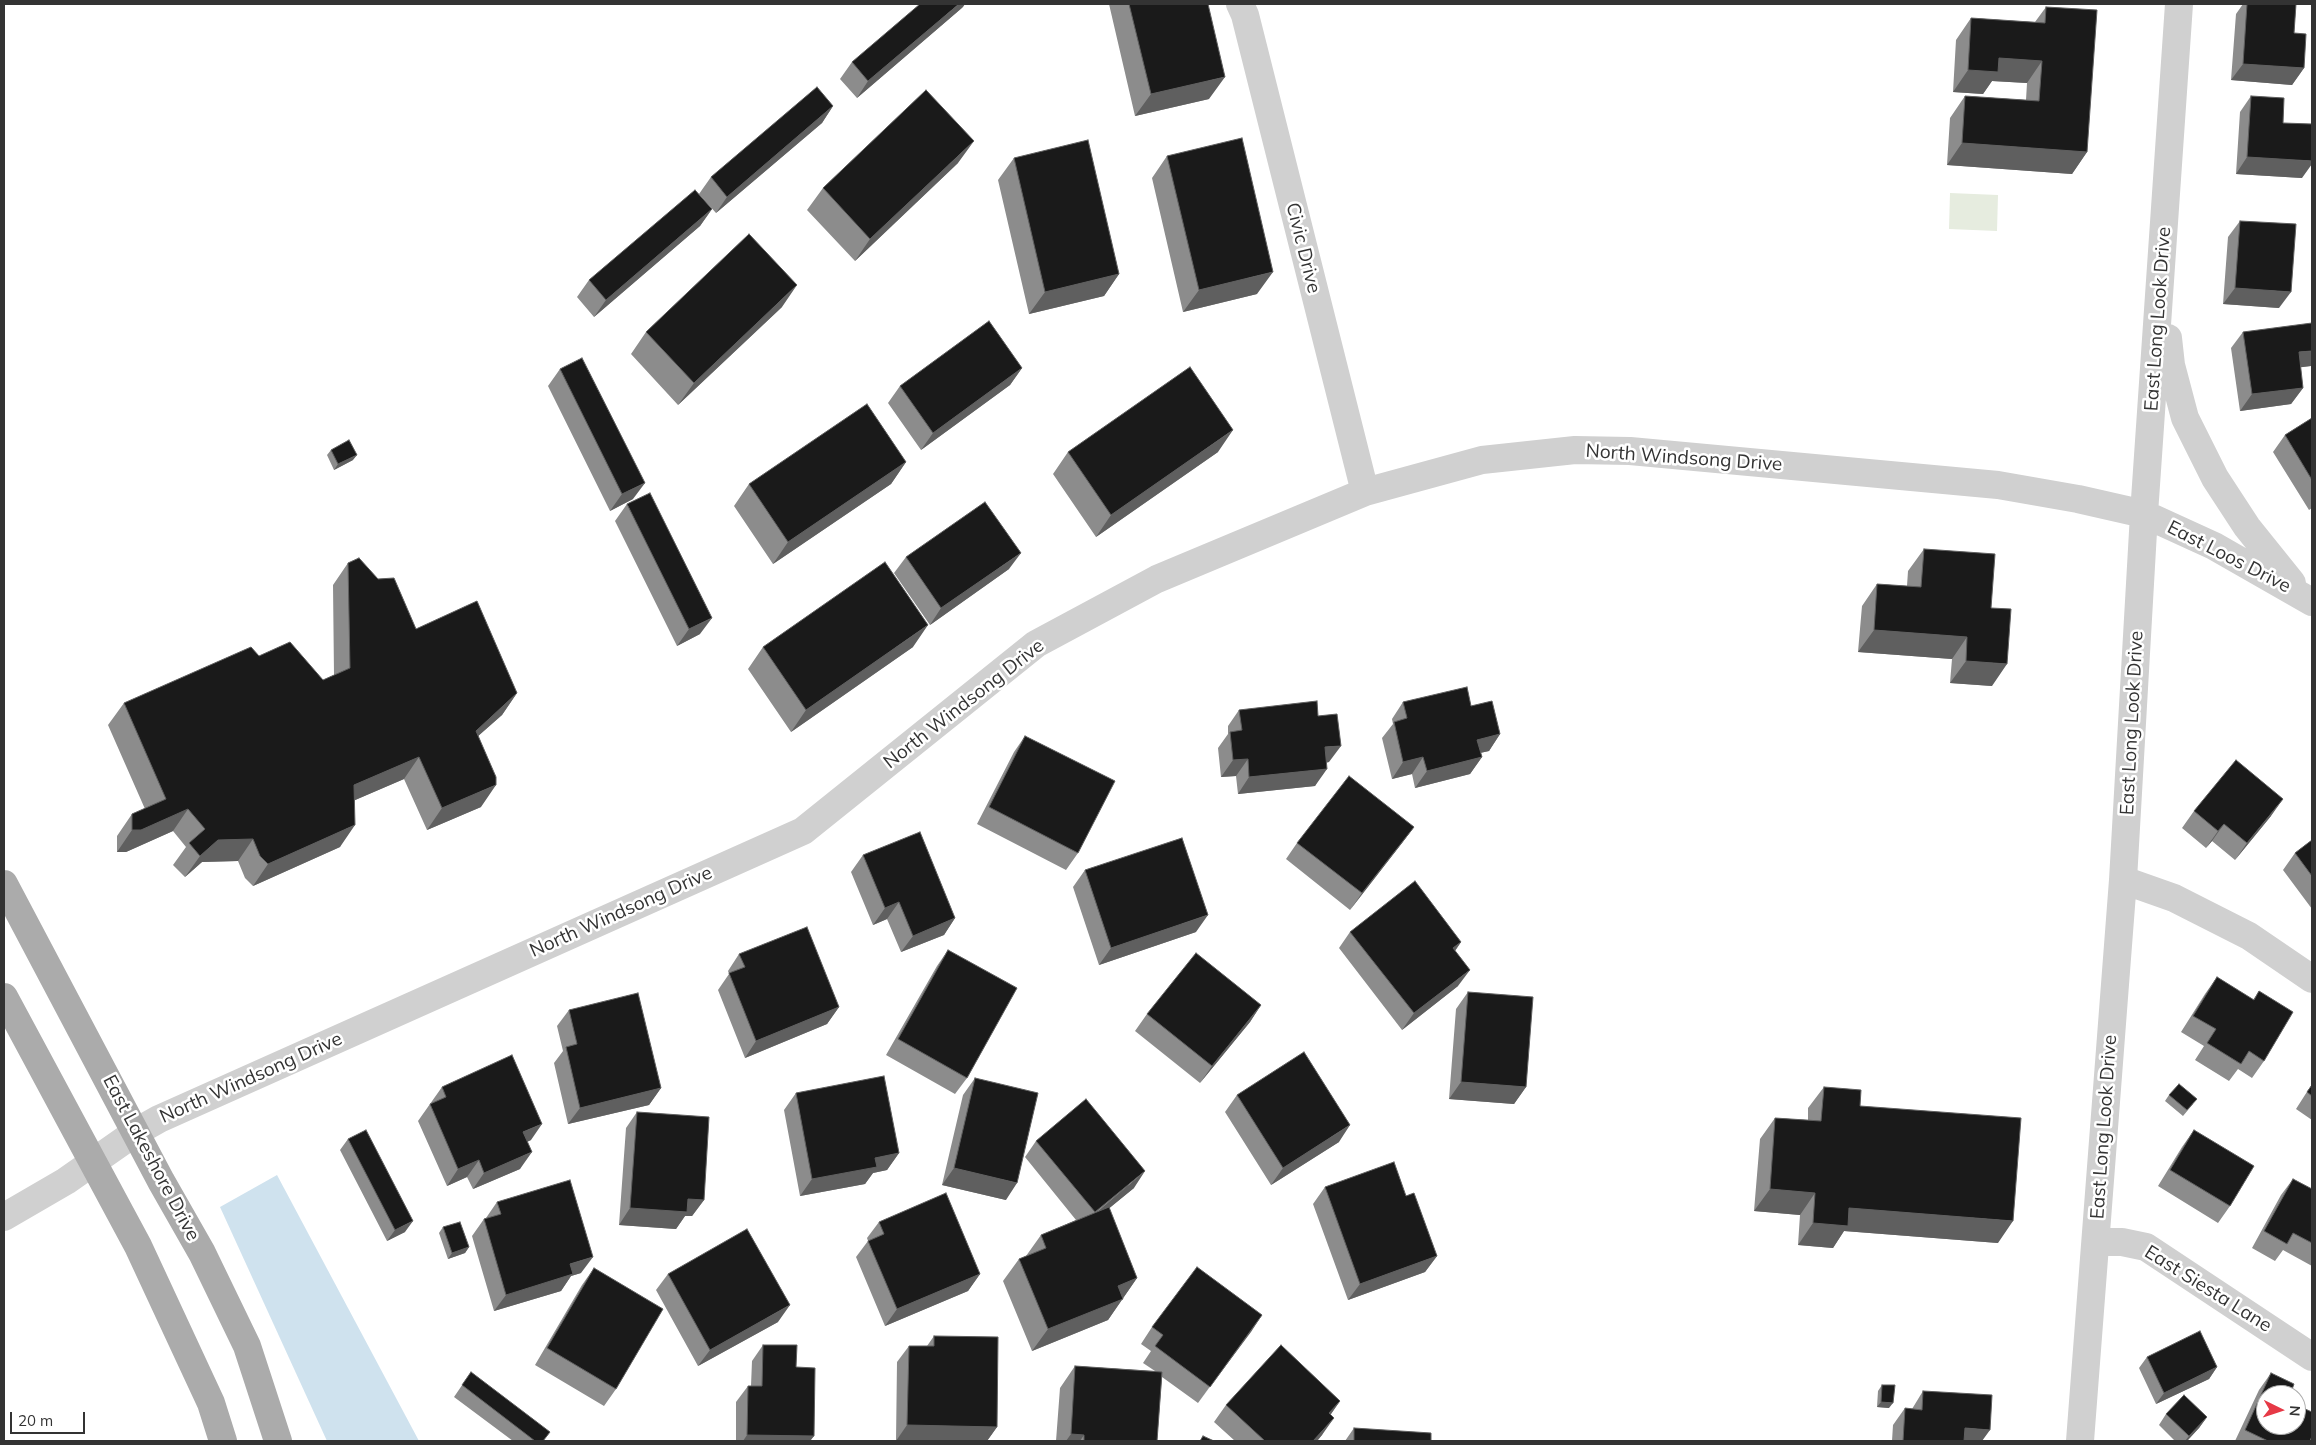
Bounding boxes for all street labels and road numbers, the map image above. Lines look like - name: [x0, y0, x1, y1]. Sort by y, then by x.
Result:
- street label: Civic Drive: [1281, 200, 1325, 296]
- street label: East Long Look Drive: [2140, 226, 2176, 412]
- street label: North Windsong Drive: [1585, 440, 1783, 476]
- street label: East Loos Drive: [2163, 516, 2295, 598]
- street label: East Long Look Drive: [2116, 630, 2148, 816]
- street label: North Windsong Drive: [879, 634, 1049, 774]
- street label: North Windsong Drive: [526, 862, 716, 962]
- street label: North Windsong Drive: [156, 1028, 346, 1128]
- street label: East Long Look Drive: [2086, 1034, 2122, 1220]
- street label: East Lakeshore Drive: [98, 1071, 204, 1245]
- street label: East Siesta Lane: [2140, 1241, 2276, 1337]

